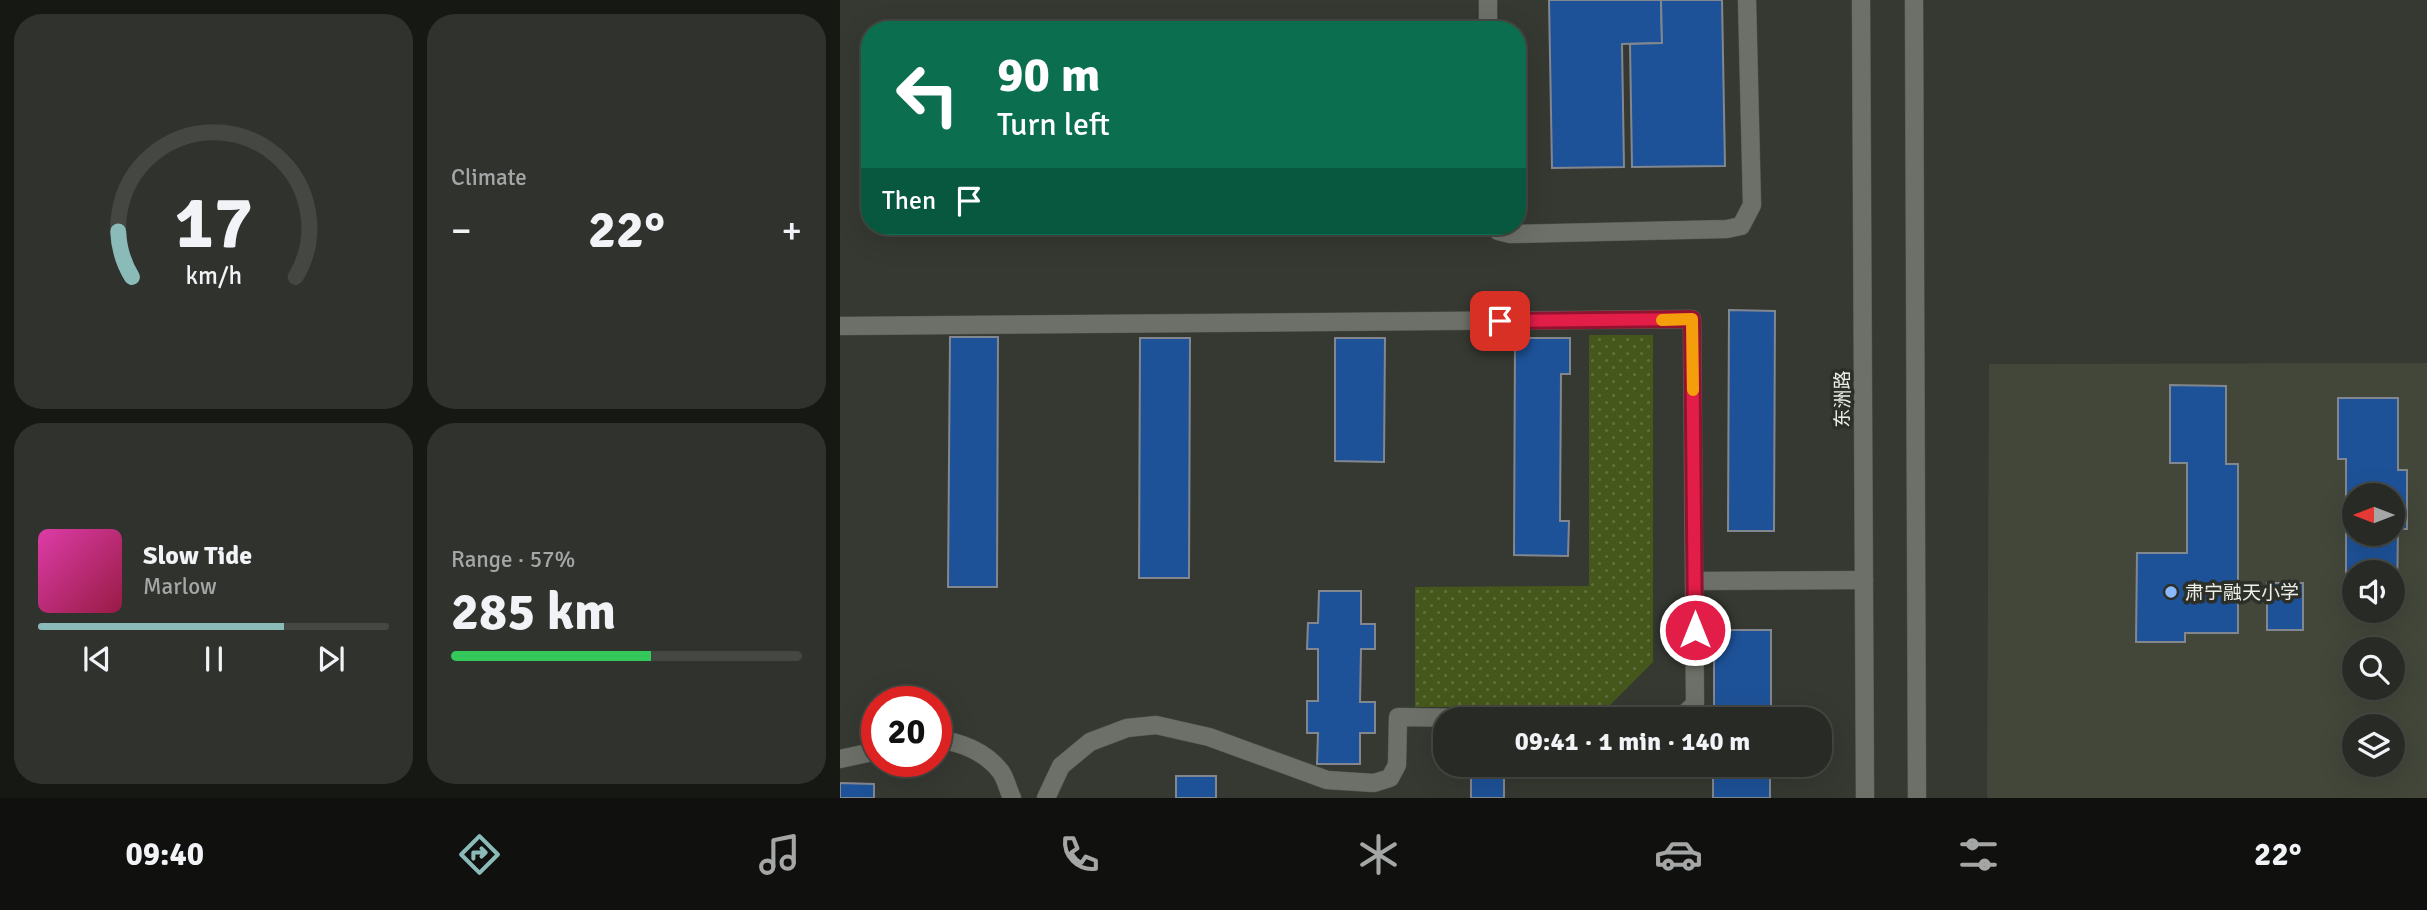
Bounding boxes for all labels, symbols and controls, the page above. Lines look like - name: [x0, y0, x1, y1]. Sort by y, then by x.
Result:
- text: 90 m: [997, 45, 1100, 105]
- icon: left: [882, 49, 973, 140]
- text: Turn left: [997, 105, 1110, 144]
- text: Climate: [451, 163, 527, 192]
- text: 17: [174, 180, 253, 269]
- icon: arrive: [950, 182, 988, 220]
- text: Then: [882, 185, 936, 217]
- text: 22°: [588, 198, 665, 262]
- text: −: [451, 207, 472, 254]
- text: +: [781, 207, 802, 254]
- text: km/h: [185, 260, 242, 291]
- pin: [1470, 291, 1530, 351]
- icon: arrive: [1481, 302, 1519, 340]
- street label: 东洲路: [1831, 370, 1855, 428]
- north arrow: [2342, 483, 2404, 546]
- map controls: [2342, 483, 2405, 777]
- text: Slow Tide: [143, 540, 252, 572]
- text: Range · 57%: [451, 545, 575, 574]
- button: sound: [2342, 560, 2405, 623]
- text: Marlow: [143, 572, 217, 601]
- text: 285 km: [451, 580, 616, 644]
- place label: 肃宁融天小学: [2185, 581, 2299, 605]
- marker: 肃宁融天小学: [2163, 584, 2179, 600]
- position arrow: [1658, 593, 1732, 667]
- button: search: [2342, 637, 2405, 700]
- icon: previous: [78, 640, 116, 678]
- icon: pause: [195, 640, 233, 678]
- icon: next: [312, 640, 350, 678]
- speed limit sign: 20: [861, 686, 952, 777]
- button: layers: [2342, 714, 2405, 777]
- text: 09:41 · 1 min · 140 m: [1515, 726, 1750, 758]
- icon: directions: [455, 830, 504, 879]
- icon: music: [755, 830, 804, 879]
- icon: phone: [1055, 830, 1104, 879]
- icon: climate: [1354, 830, 1403, 879]
- icon: car: [1654, 830, 1703, 879]
- icon: filters: [1954, 830, 2003, 879]
- text: 09:40: [125, 835, 204, 874]
- text: 22°: [2254, 835, 2301, 874]

